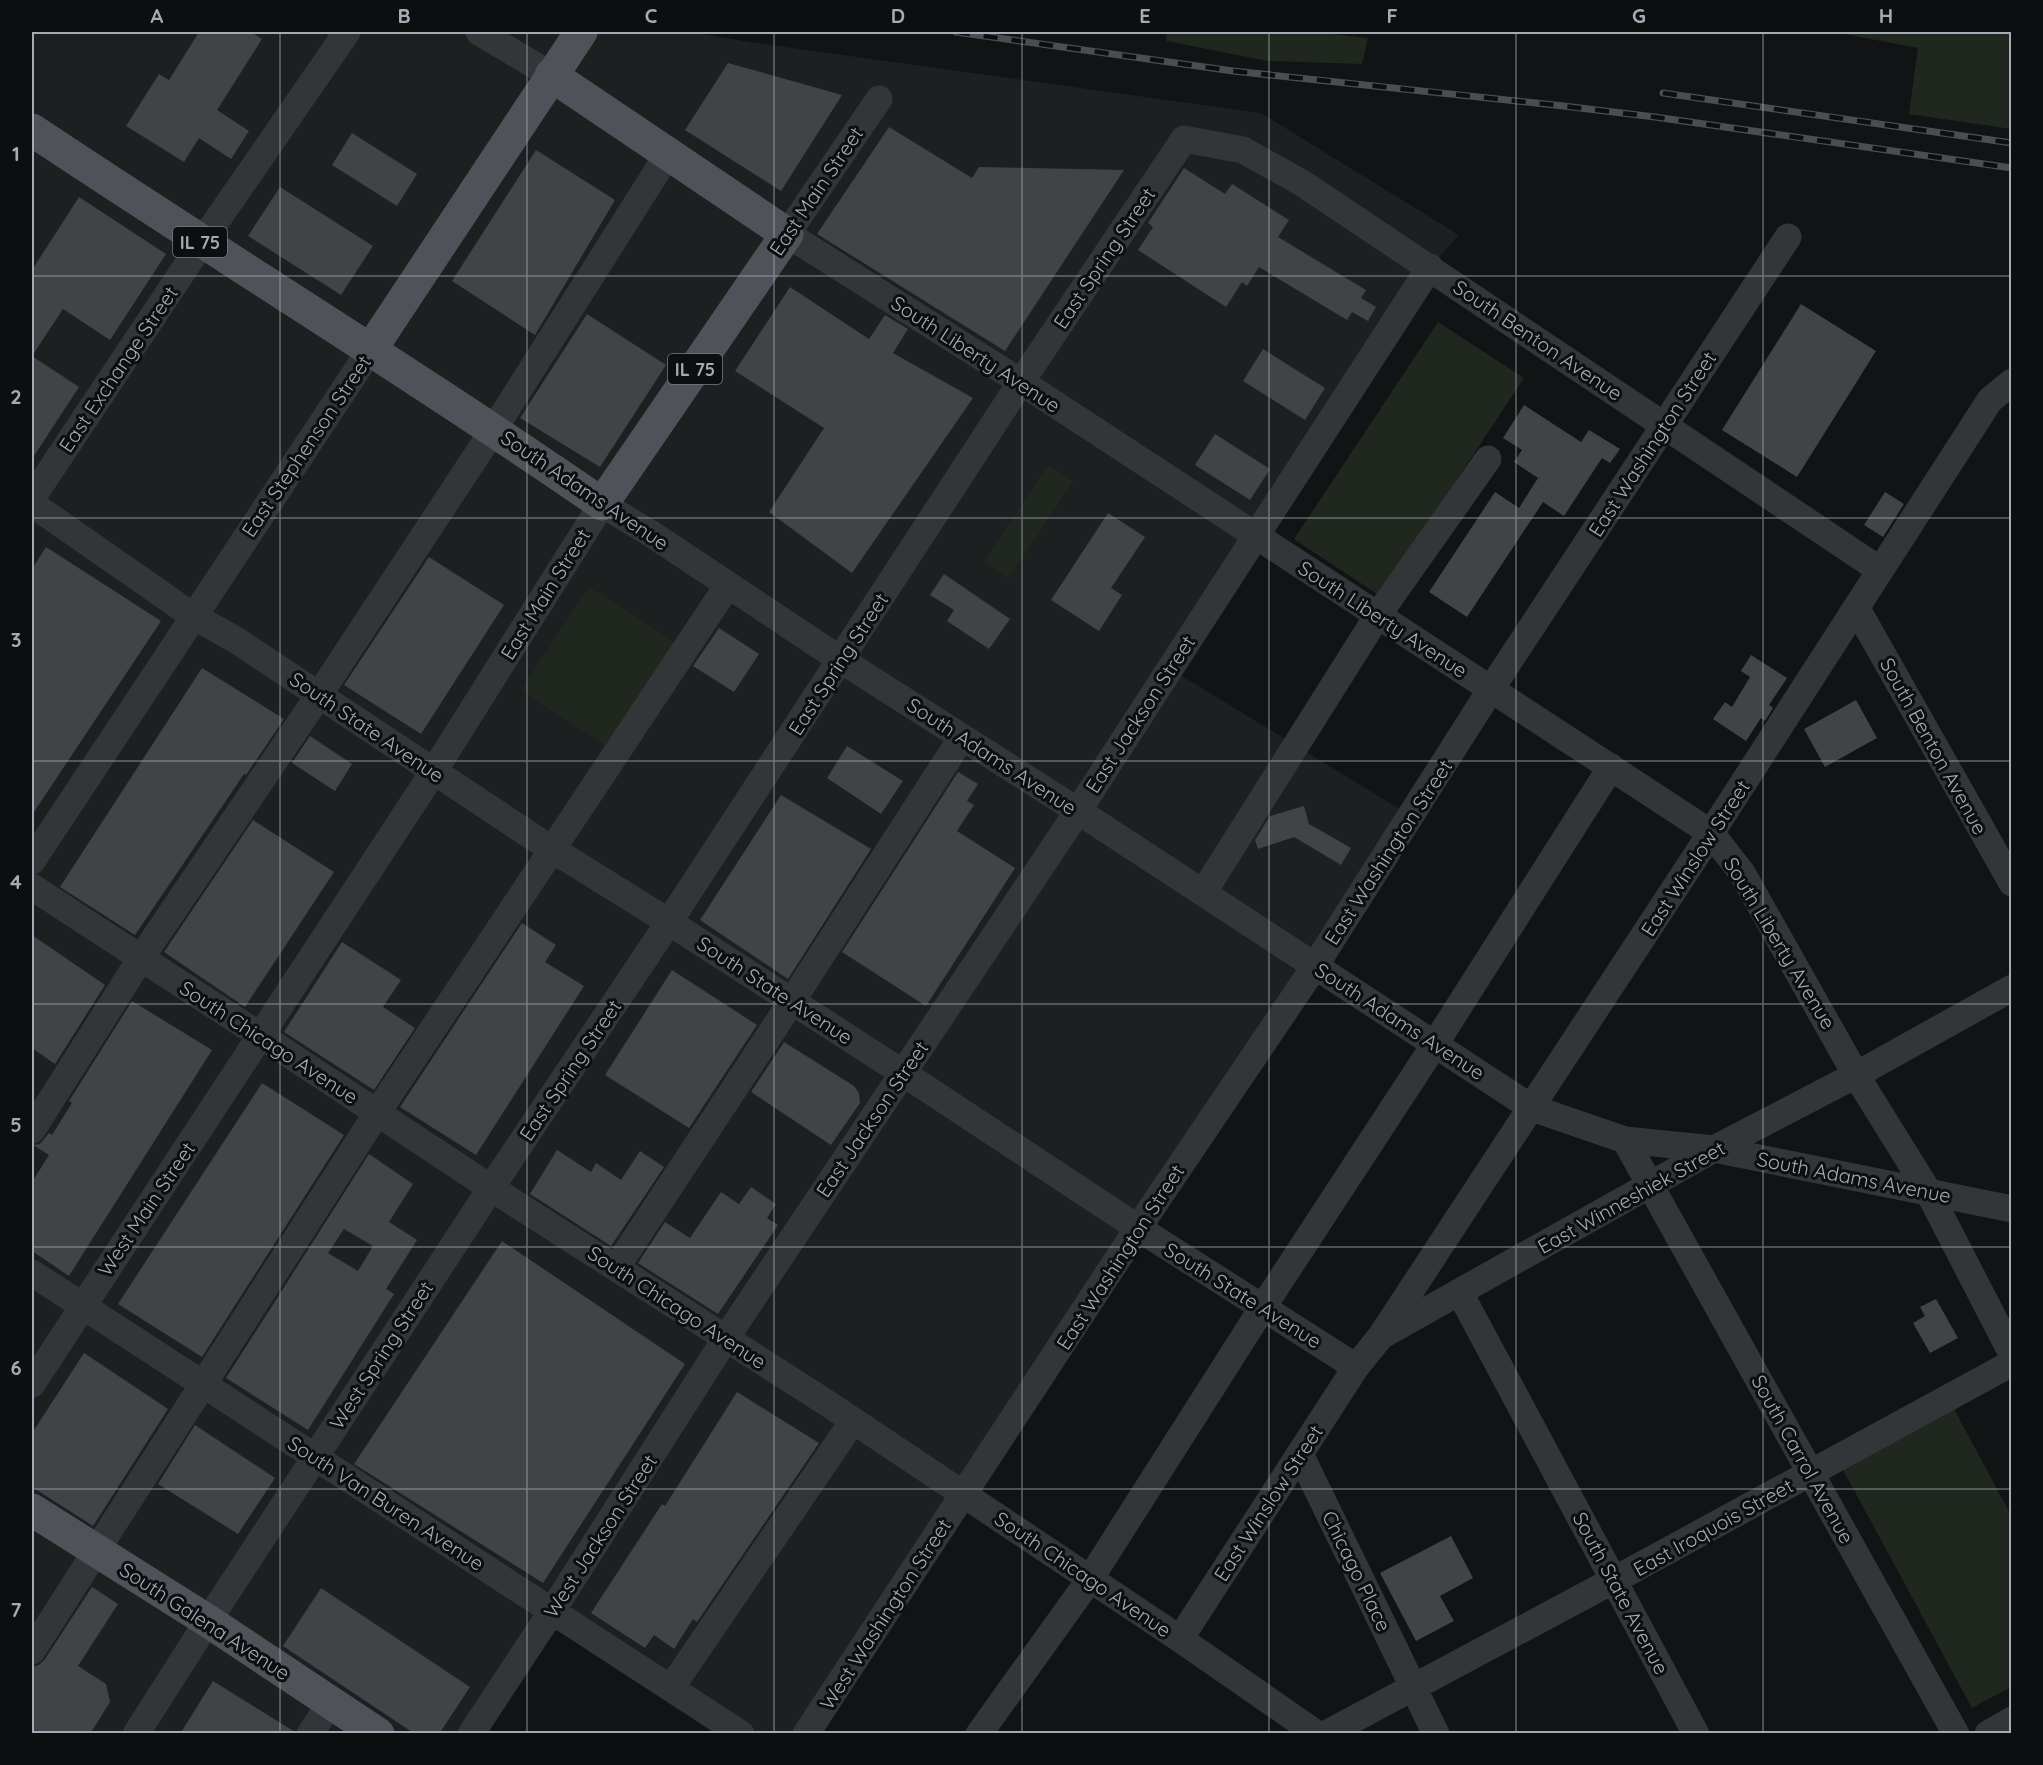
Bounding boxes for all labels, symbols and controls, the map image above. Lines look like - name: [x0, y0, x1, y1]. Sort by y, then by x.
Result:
- text: A: [151, 3, 164, 28]
- text: B: [397, 3, 411, 28]
- text: C: [645, 3, 658, 28]
- text: D: [891, 3, 905, 28]
- text: E: [1139, 3, 1151, 28]
- text: F: [1386, 3, 1398, 28]
- text: G: [1632, 3, 1646, 28]
- text: H: [1879, 3, 1893, 28]
- street label: East Main Street: [764, 122, 868, 260]
- text: 1: [12, 141, 20, 166]
- street label: East Spring Street: [1048, 183, 1161, 333]
- road number: IL 75: [173, 227, 227, 257]
- street label: South Benton Avenue: [1449, 274, 1627, 406]
- street label: East Exchange Street: [53, 281, 183, 457]
- street label: South Liberty Avenue: [887, 290, 1065, 418]
- street label: East Washington Street: [1583, 346, 1721, 541]
- street label: East Stephenson Street: [236, 350, 376, 542]
- road number: IL 75: [668, 354, 722, 384]
- text: 2: [10, 384, 22, 409]
- street label: South Adams Avenue: [496, 425, 674, 555]
- street label: East Main Street: [495, 524, 595, 664]
- street label: South Liberty Avenue: [1294, 555, 1472, 683]
- street label: East Spring Street: [783, 588, 893, 740]
- text: 3: [11, 627, 21, 652]
- street label: East Jackson Street: [1080, 630, 1200, 797]
- street label: South Benton Avenue: [1875, 653, 1993, 839]
- street label: South State Avenue: [285, 666, 449, 788]
- street label: South Adams Avenue: [903, 692, 1081, 820]
- street label: East Washington Street: [1319, 754, 1457, 949]
- street label: East Winslow Street: [1635, 775, 1755, 941]
- street label: South Liberty Avenue: [1719, 852, 1841, 1034]
- text: 4: [10, 869, 22, 894]
- street label: South State Avenue: [693, 930, 857, 1050]
- street label: South Adams Avenue: [1311, 957, 1489, 1085]
- street label: South Chicago Avenue: [175, 975, 363, 1109]
- street label: East Spring Street: [514, 995, 627, 1145]
- street label: East Jackson Street: [811, 1036, 934, 1202]
- text: 5: [10, 1112, 22, 1137]
- street label: East Winneshiek Street: [1533, 1135, 1729, 1259]
- street label: West Main Street: [92, 1137, 200, 1281]
- street label: South Adams Avenue: [1755, 1146, 1953, 1208]
- street label: East Washington Street: [1051, 1159, 1189, 1354]
- street label: South State Avenue: [1160, 1237, 1326, 1353]
- street label: South Chicago Avenue: [583, 1240, 771, 1374]
- street label: West Spring Street: [324, 1276, 438, 1434]
- text: 6: [10, 1355, 22, 1380]
- street label: South Carrol Avenue: [1746, 1370, 1860, 1548]
- street label: East Winslow Street: [1208, 1420, 1328, 1586]
- street label: South Van Buren Avenue: [283, 1430, 489, 1576]
- street label: West Jackson Street: [538, 1450, 662, 1622]
- street label: East Iroquois Street: [1629, 1473, 1797, 1581]
- street label: South Chicago Avenue: [990, 1506, 1176, 1642]
- street label: Chicago Place: [1317, 1507, 1397, 1635]
- street label: South State Avenue: [1568, 1508, 1674, 1678]
- street label: West Washington Street: [814, 1514, 956, 1714]
- street label: South Galena Avenue: [115, 1557, 295, 1685]
- text: 7: [11, 1597, 22, 1622]

